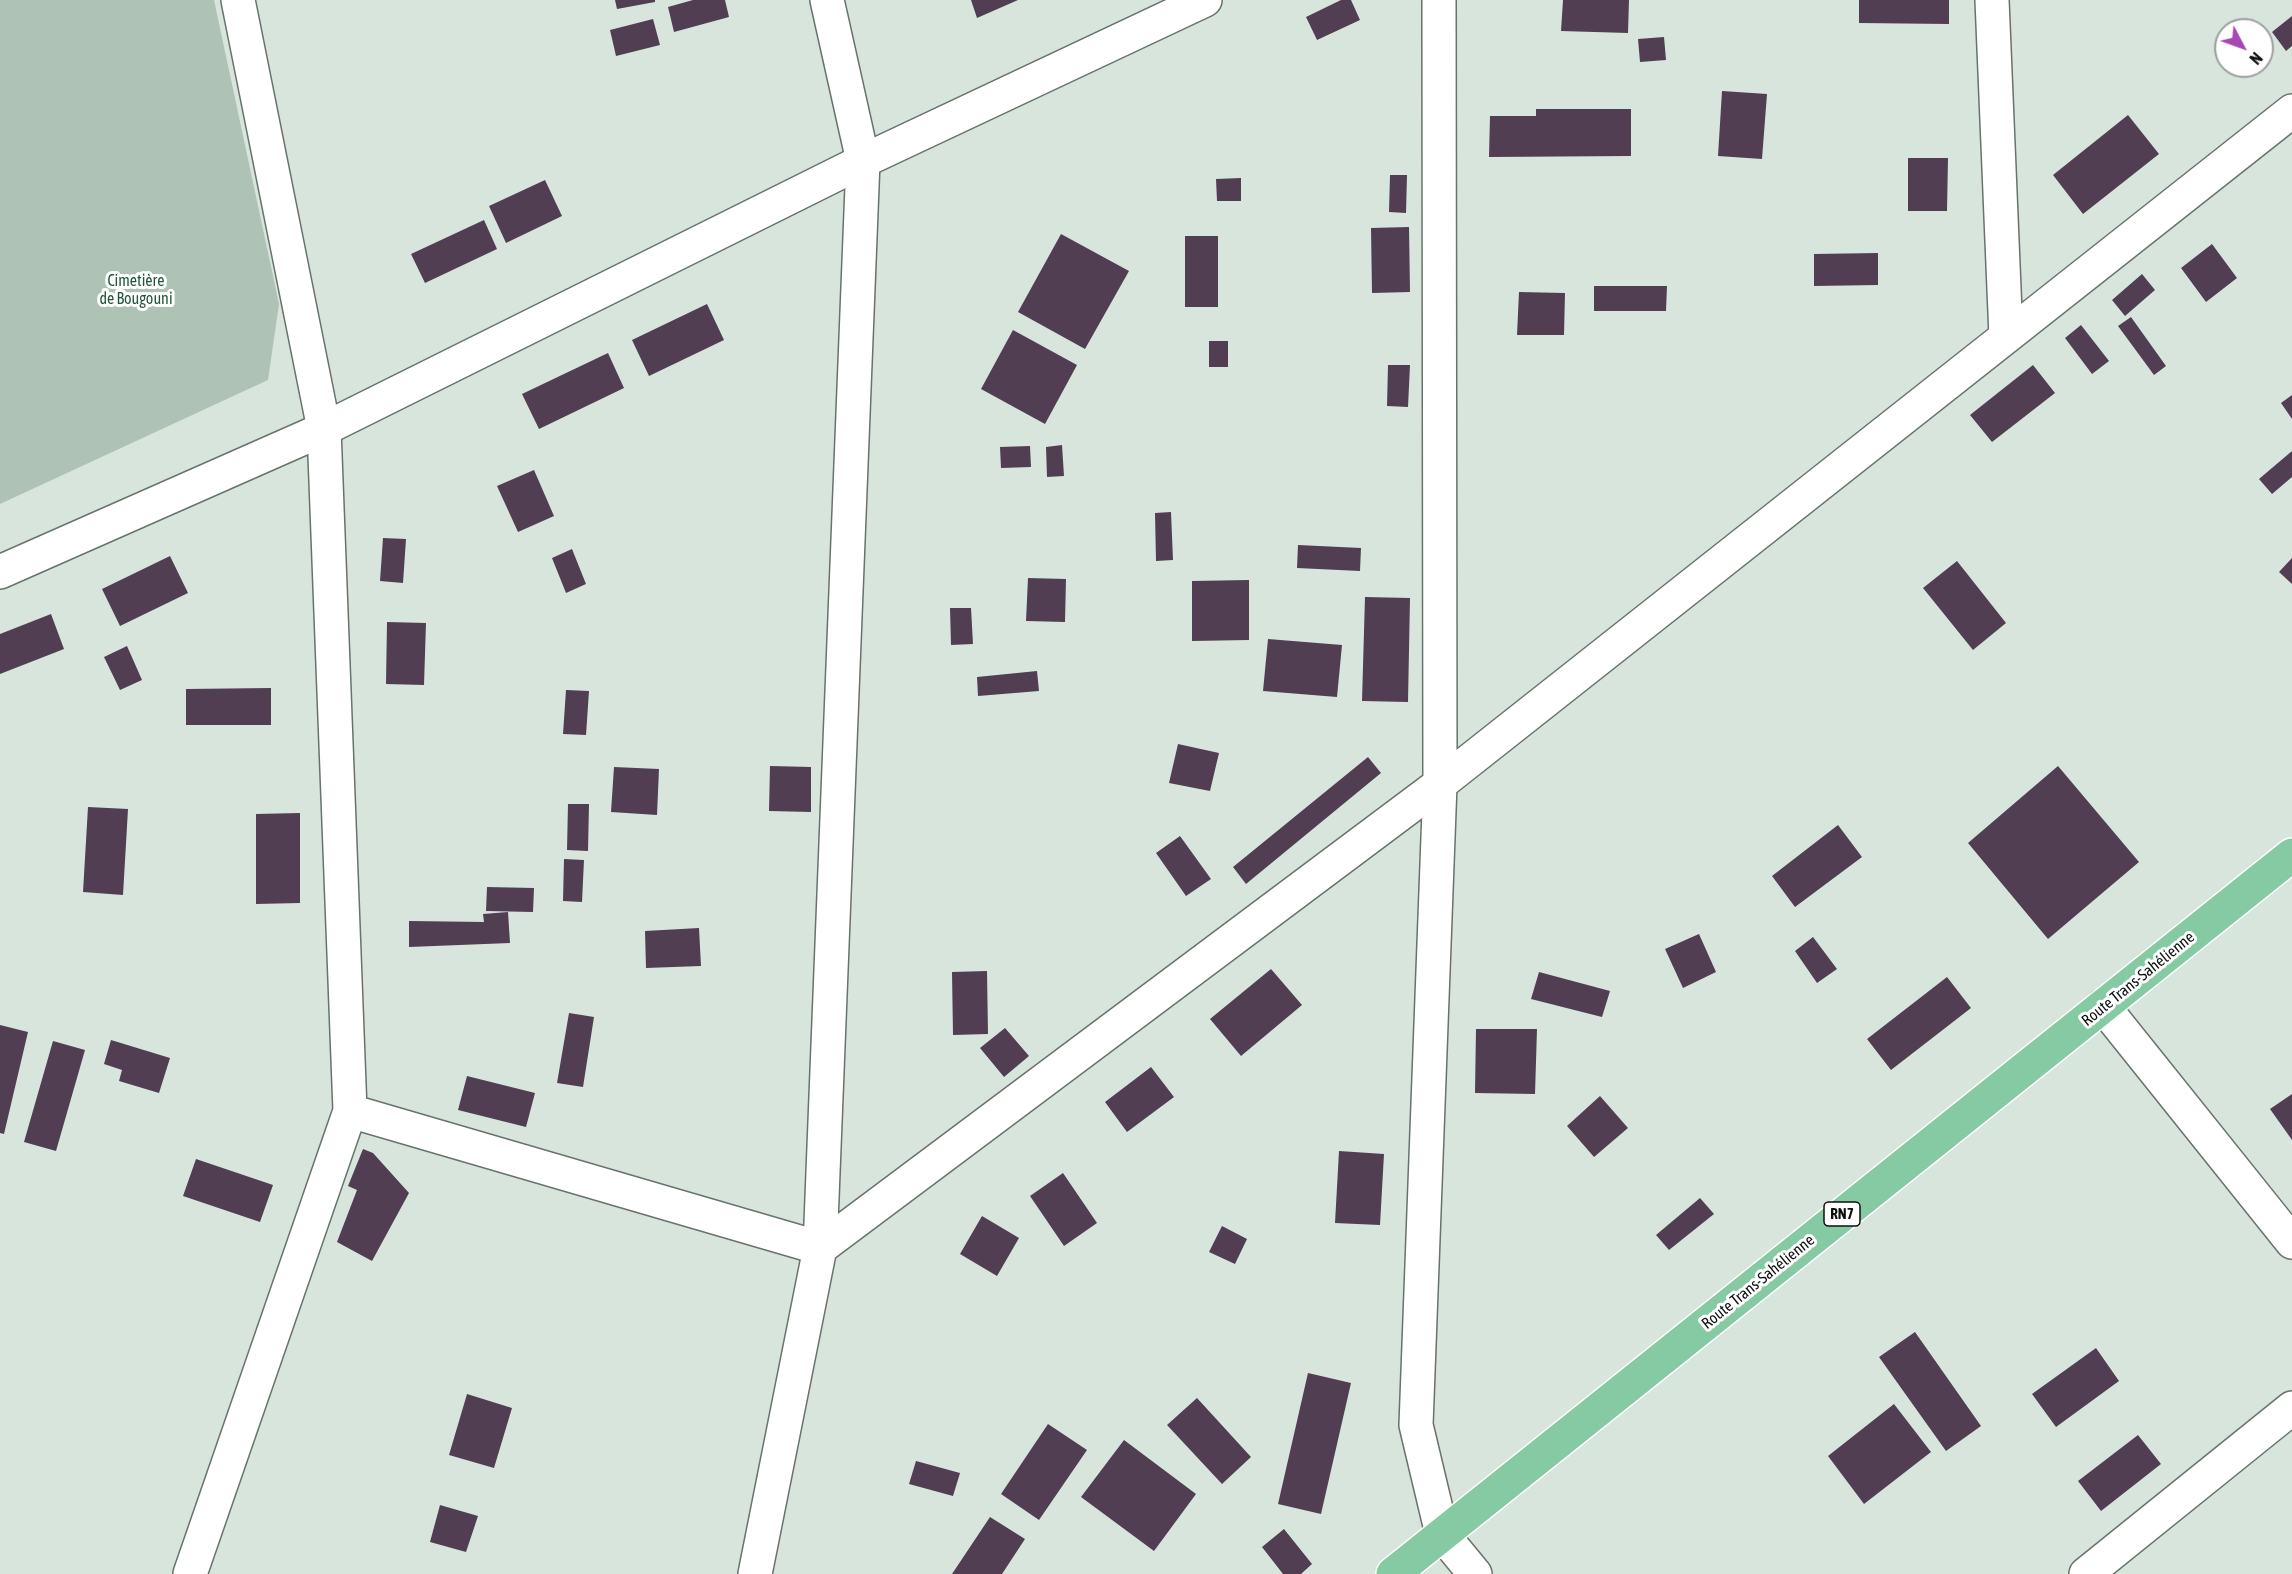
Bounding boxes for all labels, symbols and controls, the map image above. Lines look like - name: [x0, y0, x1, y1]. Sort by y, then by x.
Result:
- north arrow: [2214, 18, 2274, 78]
- text: N: [2246, 49, 2266, 68]
- park label: Cimetière de Bougouni: [99, 271, 173, 309]
- street label: Route Trans-Sahélienne: [2078, 928, 2198, 1030]
- road number: RN7: [1824, 1202, 1860, 1226]
- street label: Route Trans-Sahélienne: [1698, 1231, 1818, 1333]

